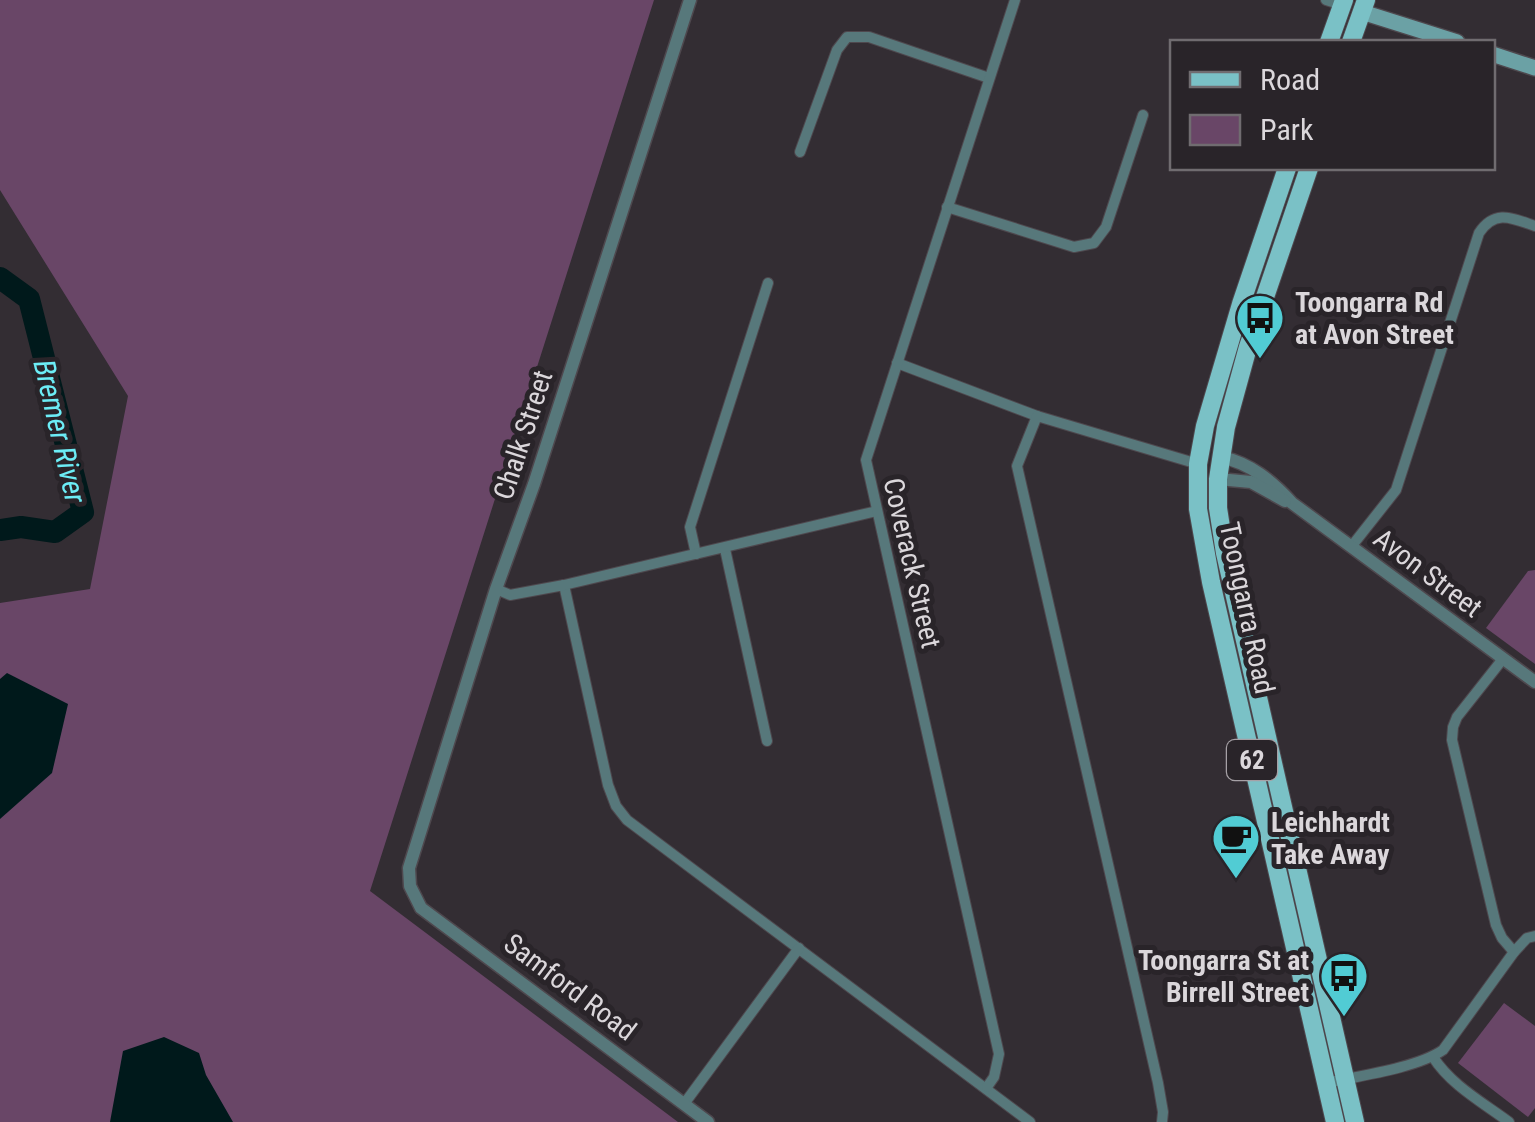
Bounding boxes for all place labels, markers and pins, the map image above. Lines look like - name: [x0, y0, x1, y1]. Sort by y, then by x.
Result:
- place label: Toongarra Rd at Avon Street: [1295, 286, 1454, 351]
- bus stop icon: Toongarra Rd at Avon Street: [1234, 292, 1286, 360]
- place label: Leichhardt Take Away: [1271, 806, 1390, 871]
- cafe icon: Leichhardt Take Away: [1210, 812, 1262, 880]
- place label: Toongarra St at Birrell Street: [1138, 944, 1309, 1009]
- bus stop icon: Toongarra St at Birrell Street: [1318, 950, 1370, 1018]

